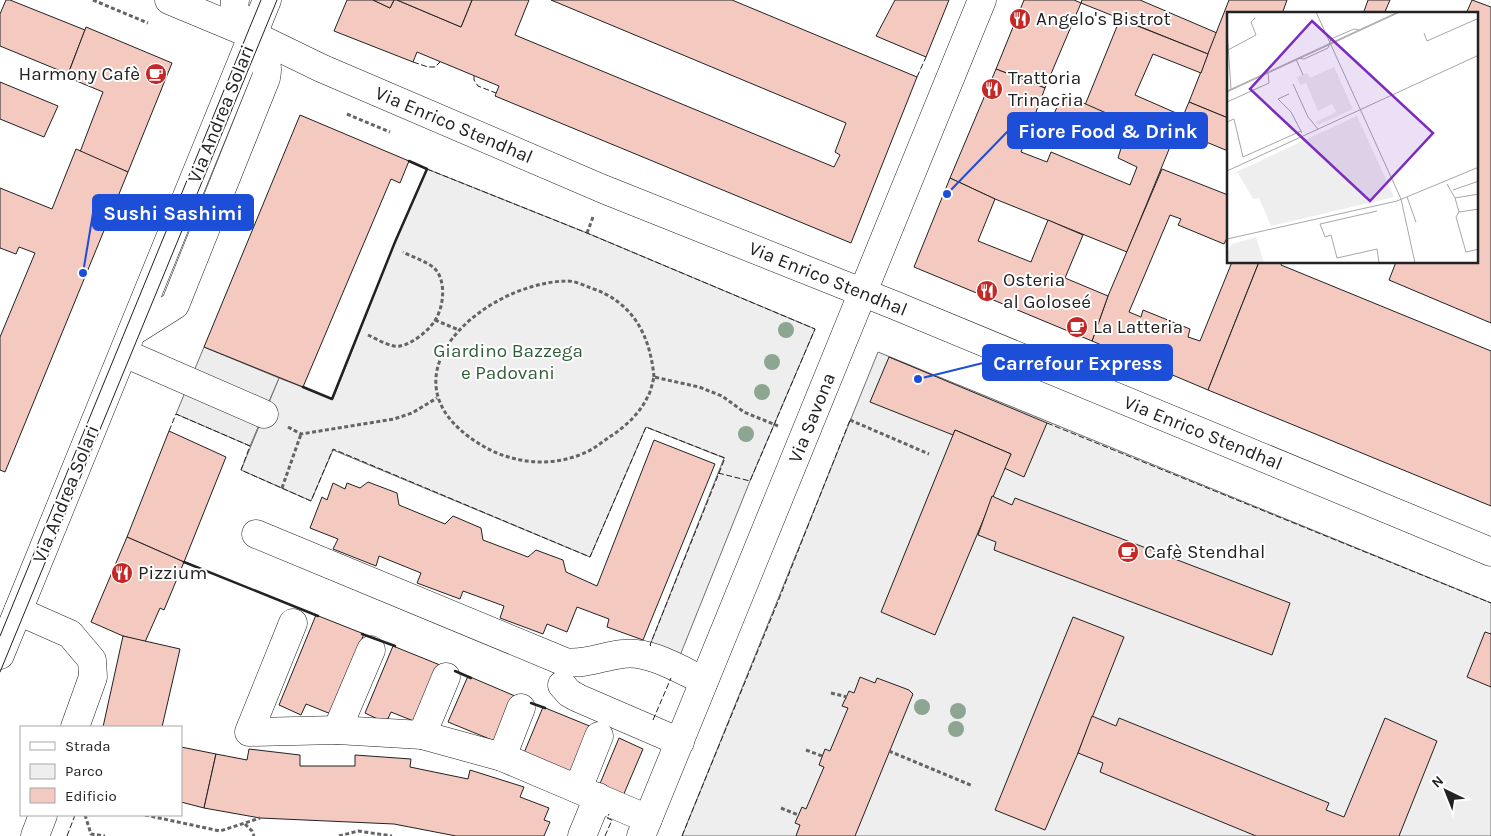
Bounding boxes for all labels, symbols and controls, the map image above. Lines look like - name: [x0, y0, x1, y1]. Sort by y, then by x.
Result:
- restaurant icon: Angelo's Bistrot: [1008, 7, 1032, 31]
- place label: Angelo's Bistrot: [1036, 8, 1171, 30]
- inset map: [1227, 12, 1478, 264]
- street label: Via Andrea Solari: [183, 42, 259, 186]
- cafe icon: Harmony Cafè: [144, 62, 168, 86]
- place label: Harmony Cafè: [19, 63, 140, 85]
- place label: Trattoria Trinacria: [1008, 67, 1083, 111]
- restaurant icon: Trattoria Trinacria: [980, 77, 1004, 101]
- street label: Via Enrico Stendhal: [372, 82, 536, 168]
- callout: Fiore Food & Drink: [1008, 113, 1207, 148]
- text: Fiore Food & Drink: [1018, 120, 1198, 143]
- callout: Sushi Sashimi: [93, 195, 253, 230]
- text: Sushi Sashimi: [103, 202, 243, 225]
- street label: Via Enrico Stendhal: [746, 237, 910, 321]
- place label: Osteria al Goloseé: [1003, 269, 1091, 313]
- restaurant icon: Osteria al Goloseé: [975, 279, 999, 303]
- cafe icon: La Latteria: [1065, 315, 1089, 339]
- place label: La Latteria: [1093, 316, 1183, 338]
- park label: Giardino Bazzega e Padovani: [433, 340, 583, 384]
- callout: Carrefour Express: [983, 345, 1172, 380]
- text: Carrefour Express: [993, 352, 1163, 375]
- street label: Via Savona: [784, 370, 840, 466]
- street label: Via Enrico Stendhal: [1121, 391, 1285, 475]
- street label: Via Andrea Solari: [28, 422, 104, 566]
- cafe icon: Cafè Stendhal: [1116, 540, 1140, 564]
- place label: Cafè Stendhal: [1144, 541, 1265, 563]
- restaurant icon: Pizzium: [110, 561, 134, 585]
- place label: Pizzium: [138, 562, 207, 584]
- legend: [20, 726, 182, 816]
- text: Strada: [65, 737, 111, 755]
- text: Parco: [65, 762, 103, 780]
- north arrow: [1421, 766, 1471, 816]
- text: N: [1428, 772, 1447, 792]
- text: Edificio: [65, 787, 117, 805]

